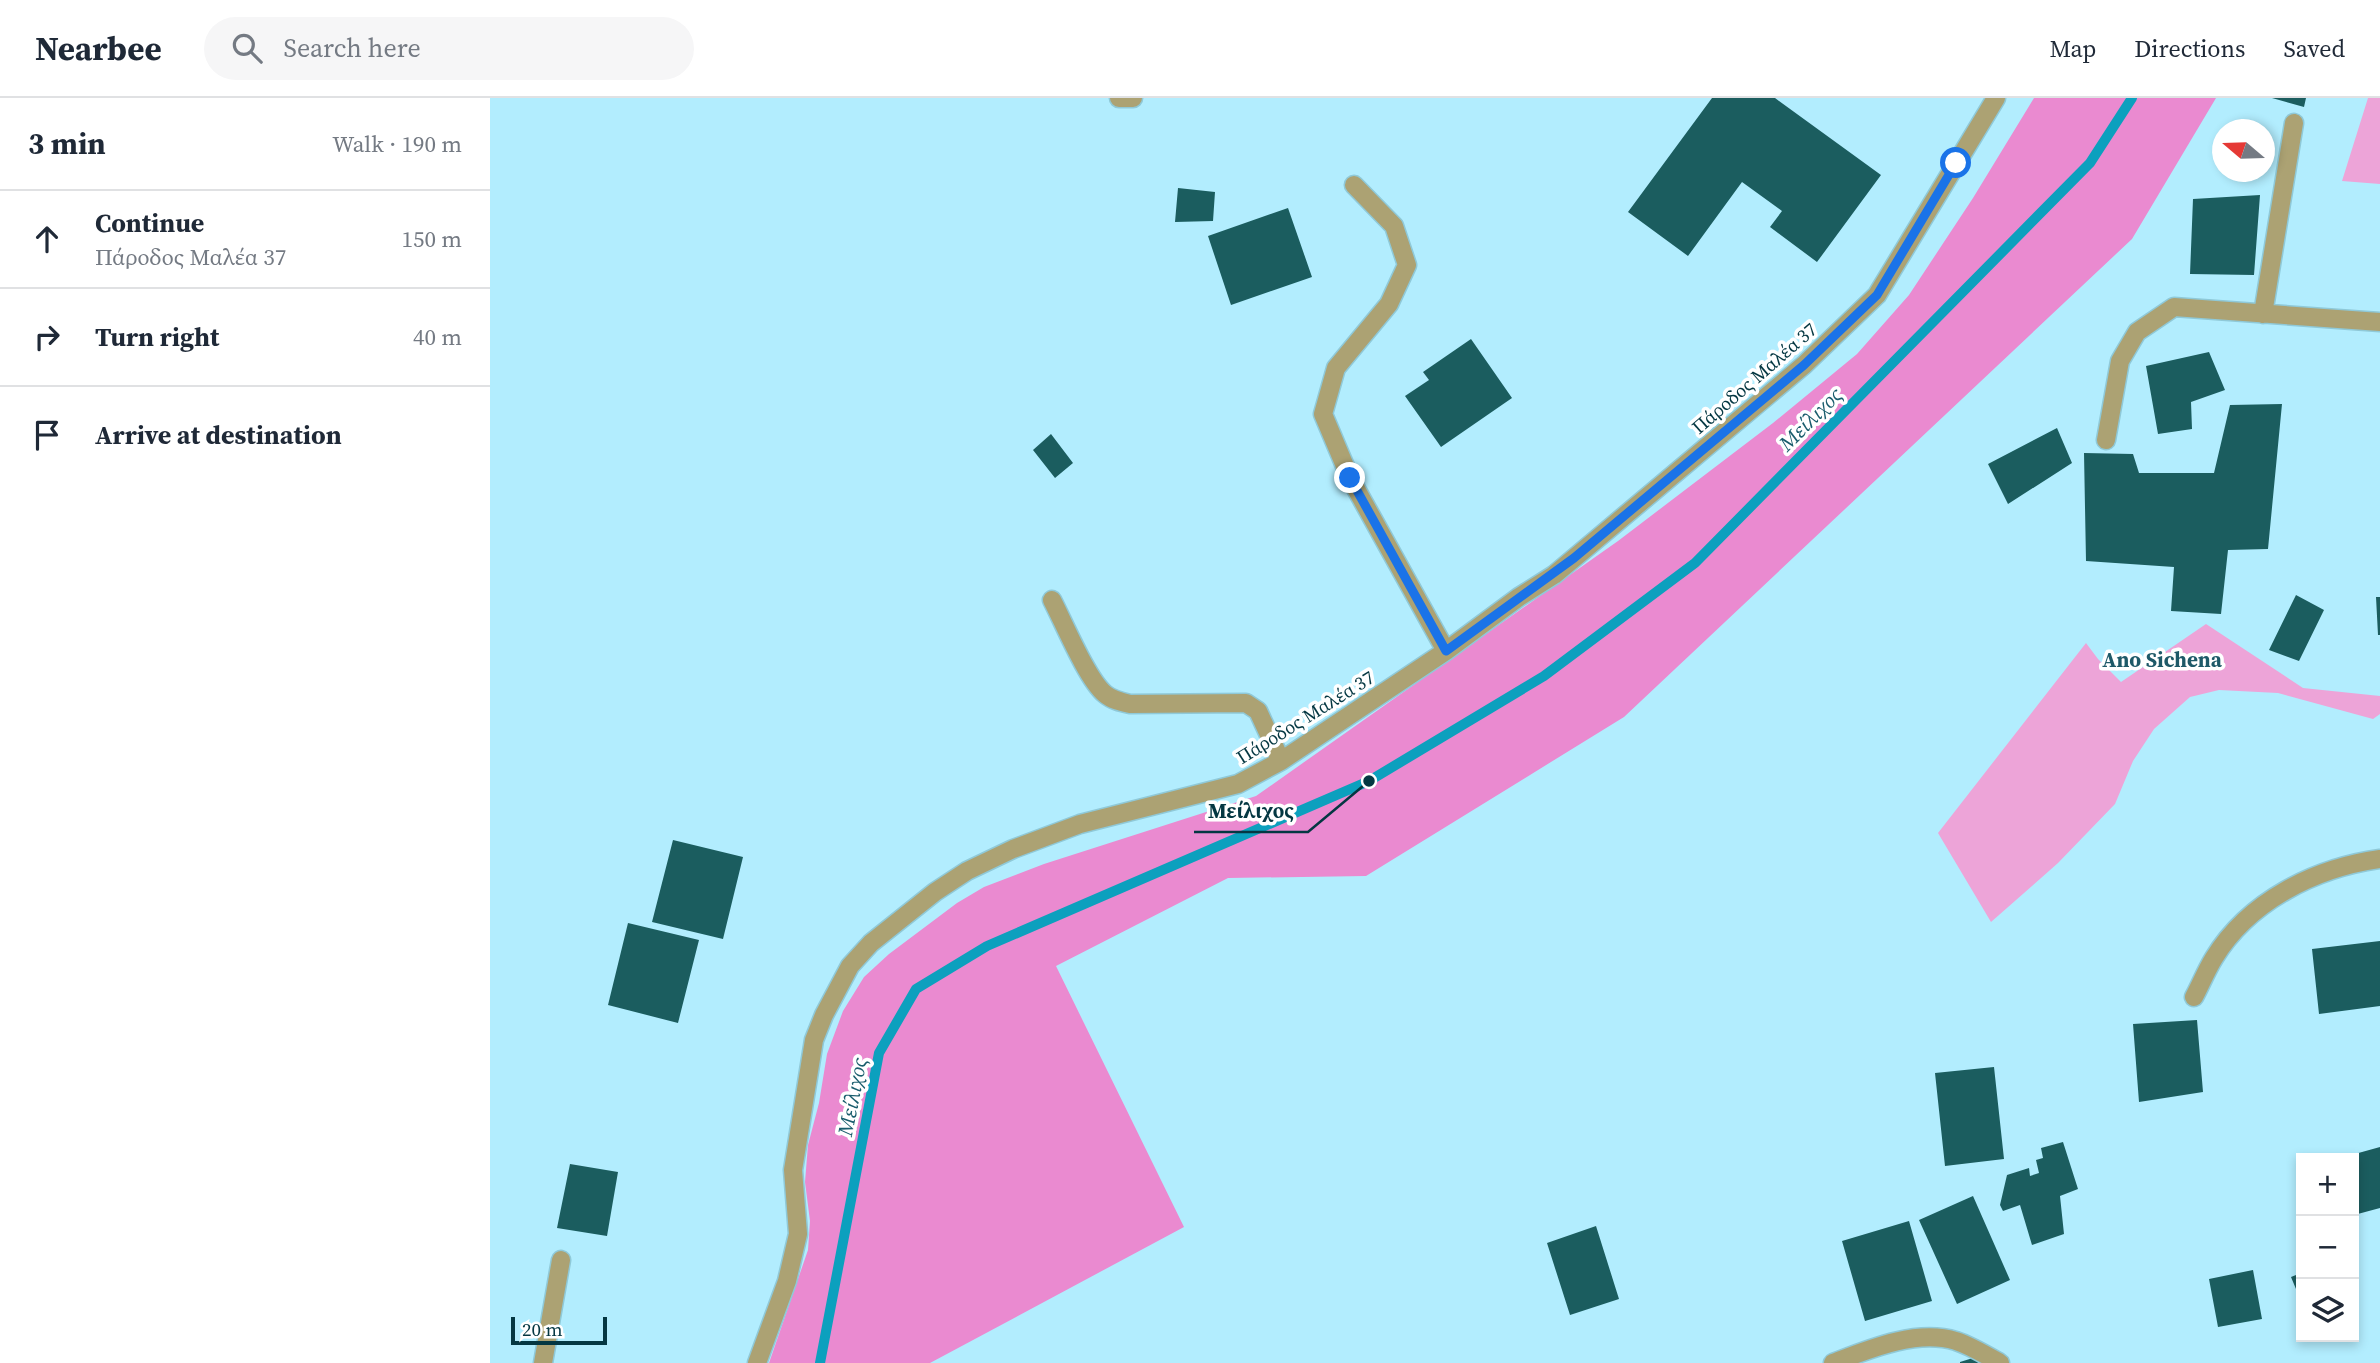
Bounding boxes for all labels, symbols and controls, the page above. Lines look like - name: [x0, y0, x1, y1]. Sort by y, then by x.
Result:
- search box: [204, 17, 694, 80]
- text: Nearbee: [35, 26, 162, 71]
- icon: search: [228, 29, 266, 67]
- text: Search here: [284, 30, 421, 66]
- text: Map: [2049, 32, 2096, 65]
- text: Directions: [2134, 32, 2245, 65]
- text: Saved: [2283, 32, 2345, 65]
- north arrow: [2212, 119, 2275, 182]
- text: 3 min: [28, 123, 106, 164]
- text: Walk · 190 m: [332, 128, 462, 160]
- route start: [1940, 147, 1971, 178]
- text: Continue: [95, 205, 204, 241]
- icon: ahead: [28, 220, 66, 258]
- text: 150 m: [401, 223, 462, 255]
- text: Πάροδος Μαλέα 37: [95, 241, 286, 273]
- street label: Πάροδος Μαλέα 37: [1686, 316, 1822, 440]
- icon: right: [28, 318, 66, 356]
- text: Turn right: [95, 319, 219, 355]
- text: 40 m: [413, 321, 462, 353]
- water label: Μείλιχος: [1771, 380, 1849, 458]
- icon: arrive: [28, 416, 66, 454]
- text: Arrive at destination: [95, 417, 342, 453]
- route end: [1334, 462, 1365, 493]
- district label: Ano Sichena: [2102, 645, 2223, 674]
- street label: Πάροδος Μαλέα 37: [1231, 664, 1379, 770]
- callout: Μείλιχος: [1194, 790, 1308, 832]
- text: Μείλιχος: [1208, 796, 1294, 825]
- water label: Μείλιχος: [830, 1055, 874, 1139]
- map controls: [2296, 1153, 2359, 1342]
- button: +: [2296, 1153, 2359, 1216]
- button: −: [2296, 1216, 2359, 1279]
- button: layers: [2296, 1279, 2359, 1342]
- scale bar: [511, 1314, 607, 1346]
- text: 20 m: [522, 1316, 563, 1342]

